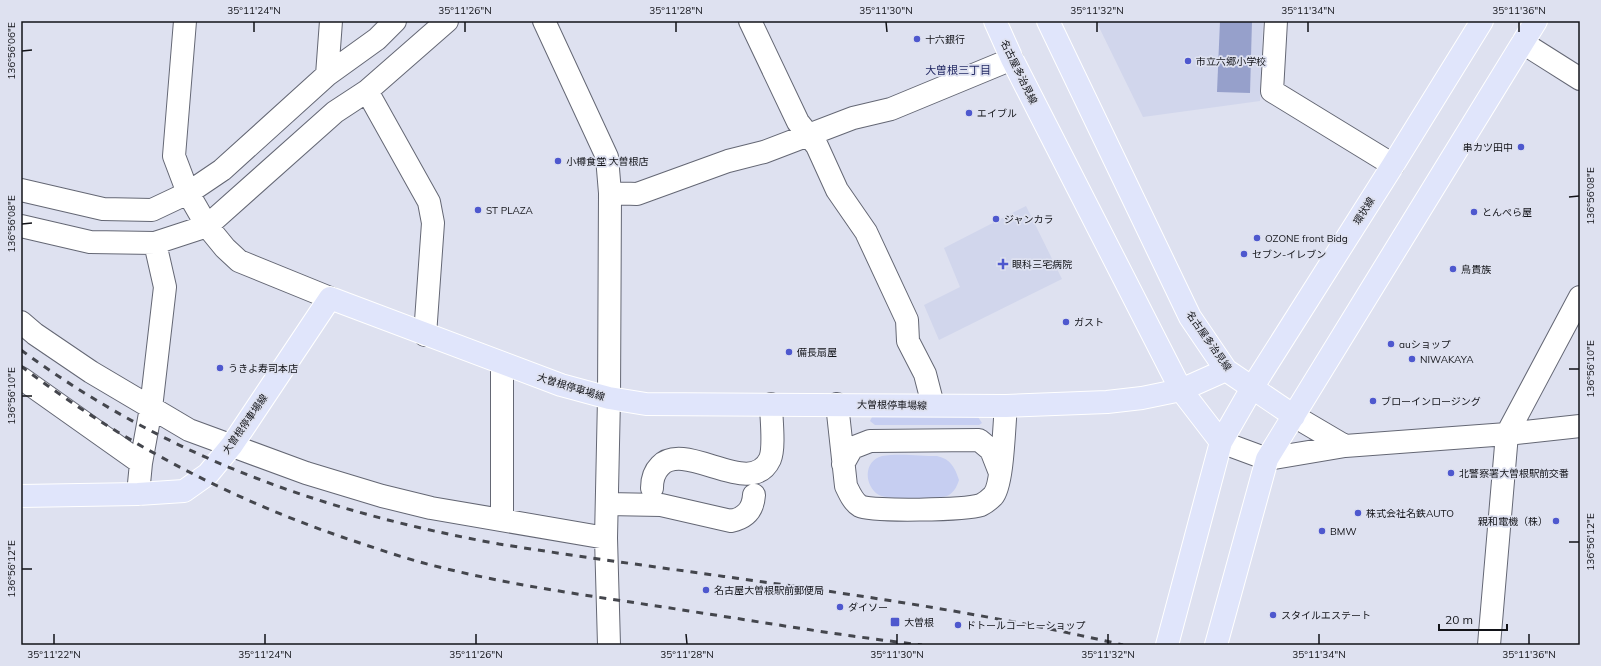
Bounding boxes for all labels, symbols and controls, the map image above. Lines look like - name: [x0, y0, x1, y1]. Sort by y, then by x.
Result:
- text: 35°11'24"N: [227, 4, 281, 17]
- text: 35°11'26"N: [438, 4, 492, 17]
- text: 35°11'28"N: [649, 4, 703, 17]
- text: 35°11'30"N: [859, 4, 913, 17]
- text: 35°11'32"N: [1070, 4, 1124, 17]
- text: 35°11'34"N: [1281, 4, 1335, 17]
- text: 35°11'36"N: [1492, 4, 1546, 17]
- text: 136°56'06"E: [5, 22, 18, 80]
- place label: 十六銀行: [925, 33, 965, 46]
- marker: 十六銀行: [912, 34, 922, 44]
- street label: 名古屋多治見線: [998, 38, 1040, 106]
- place label: 市立六郷小学校: [1196, 55, 1266, 68]
- marker: 市立六郷小学校: [1183, 56, 1193, 66]
- district label: 大曽根三丁目: [925, 63, 991, 77]
- place label: エイブル: [977, 107, 1017, 120]
- marker: エイブル: [964, 108, 974, 118]
- place label: 串カツ田中: [1463, 141, 1513, 154]
- marker: 串カツ田中: [1516, 142, 1526, 152]
- place label: 小樽食堂 大曽根店: [566, 155, 649, 168]
- marker: 小樽食堂 大曽根店: [553, 156, 563, 166]
- text: 136°56'08"E: [1584, 167, 1597, 225]
- text: 136°56'08"E: [5, 195, 18, 253]
- street label: 環状線: [1351, 195, 1377, 227]
- place label: ST PLAZA: [486, 204, 534, 217]
- marker: ST PLAZA: [473, 205, 483, 215]
- place label: とんぺら屋: [1482, 206, 1532, 219]
- marker: とんぺら屋: [1469, 207, 1479, 217]
- place label: ジャンカラ: [1004, 213, 1054, 226]
- marker: ジャンカラ: [991, 214, 1001, 224]
- place label: OZONE front Bidg: [1265, 232, 1348, 245]
- marker: OZONE front Bidg: [1252, 233, 1262, 243]
- place label: セブン-イレブン: [1252, 248, 1326, 261]
- marker: セブン-イレブン: [1239, 249, 1249, 259]
- marker: 眼科三宅病院: [997, 258, 1009, 270]
- place label: 眼科三宅病院: [1012, 258, 1072, 271]
- place label: 鳥貴族: [1461, 263, 1492, 276]
- marker: 鳥貴族: [1448, 264, 1458, 274]
- street label: 名古屋多治見線: [1184, 309, 1234, 373]
- place label: ガスト: [1074, 316, 1104, 329]
- marker: ガスト: [1061, 317, 1071, 327]
- place label: auショップ: [1399, 338, 1451, 351]
- marker: auショップ: [1386, 339, 1396, 349]
- text: 136°56'10"E: [1584, 340, 1597, 398]
- place label: 備長扇屋: [796, 346, 837, 359]
- marker: 備長扇屋: [784, 347, 794, 357]
- place label: NIWAKAYA: [1420, 353, 1474, 366]
- marker: NIWAKAYA: [1407, 354, 1417, 364]
- place label: うきよ寿司本店: [228, 362, 298, 375]
- marker: うきよ寿司本店: [215, 363, 225, 373]
- text: 136°56'10"E: [5, 367, 18, 425]
- street label: 大曽根停車場線: [536, 371, 606, 403]
- street label: 大曽根停車場線: [220, 392, 270, 456]
- place label: ブローインロージング: [1381, 395, 1481, 408]
- marker: ブローインロージング: [1368, 396, 1378, 406]
- street label: 大曽根停車場線: [857, 398, 927, 412]
- place label: 北警察署大曽根駅前交番: [1459, 467, 1569, 480]
- marker: 北警察署大曽根駅前交番: [1446, 468, 1456, 478]
- place label: 株式会社名鉄AUTO: [1366, 507, 1454, 520]
- marker: 株式会社名鉄AUTO: [1353, 508, 1363, 518]
- text: 136°56'12"E: [1584, 513, 1597, 571]
- place label: 親和電機（株）: [1478, 515, 1548, 528]
- marker: 親和電機（株）: [1551, 516, 1561, 526]
- place label: BMW: [1330, 525, 1357, 538]
- marker: BMW: [1317, 526, 1327, 536]
- text: 136°56'12"E: [5, 540, 18, 598]
- place label: 名古屋大曽根駅前郵便局: [714, 584, 824, 597]
- marker: 名古屋大曽根駅前郵便局: [701, 585, 711, 595]
- place label: ダイソー: [848, 601, 888, 614]
- marker: ダイソー: [835, 602, 845, 612]
- scale bar: [1439, 606, 1507, 632]
- place label: スタイルエステート: [1281, 609, 1371, 622]
- marker: スタイルエステート: [1268, 610, 1278, 620]
- text: 20 m: [1445, 612, 1473, 627]
- marker: 大曽根: [889, 616, 901, 628]
- place label: 大曽根: [904, 616, 934, 629]
- place label: ドトールコーヒーショップ: [966, 619, 1086, 632]
- marker: ドトールコーヒーショップ: [953, 620, 963, 630]
- text: 35°11'22"N: [27, 648, 81, 661]
- text: 35°11'24"N: [238, 648, 292, 661]
- text: 35°11'26"N: [449, 648, 503, 661]
- text: 35°11'28"N: [660, 648, 714, 661]
- text: 35°11'30"N: [870, 648, 924, 661]
- text: 35°11'32"N: [1081, 648, 1135, 661]
- text: 35°11'34"N: [1292, 648, 1346, 661]
- text: 35°11'36"N: [1502, 648, 1556, 661]

